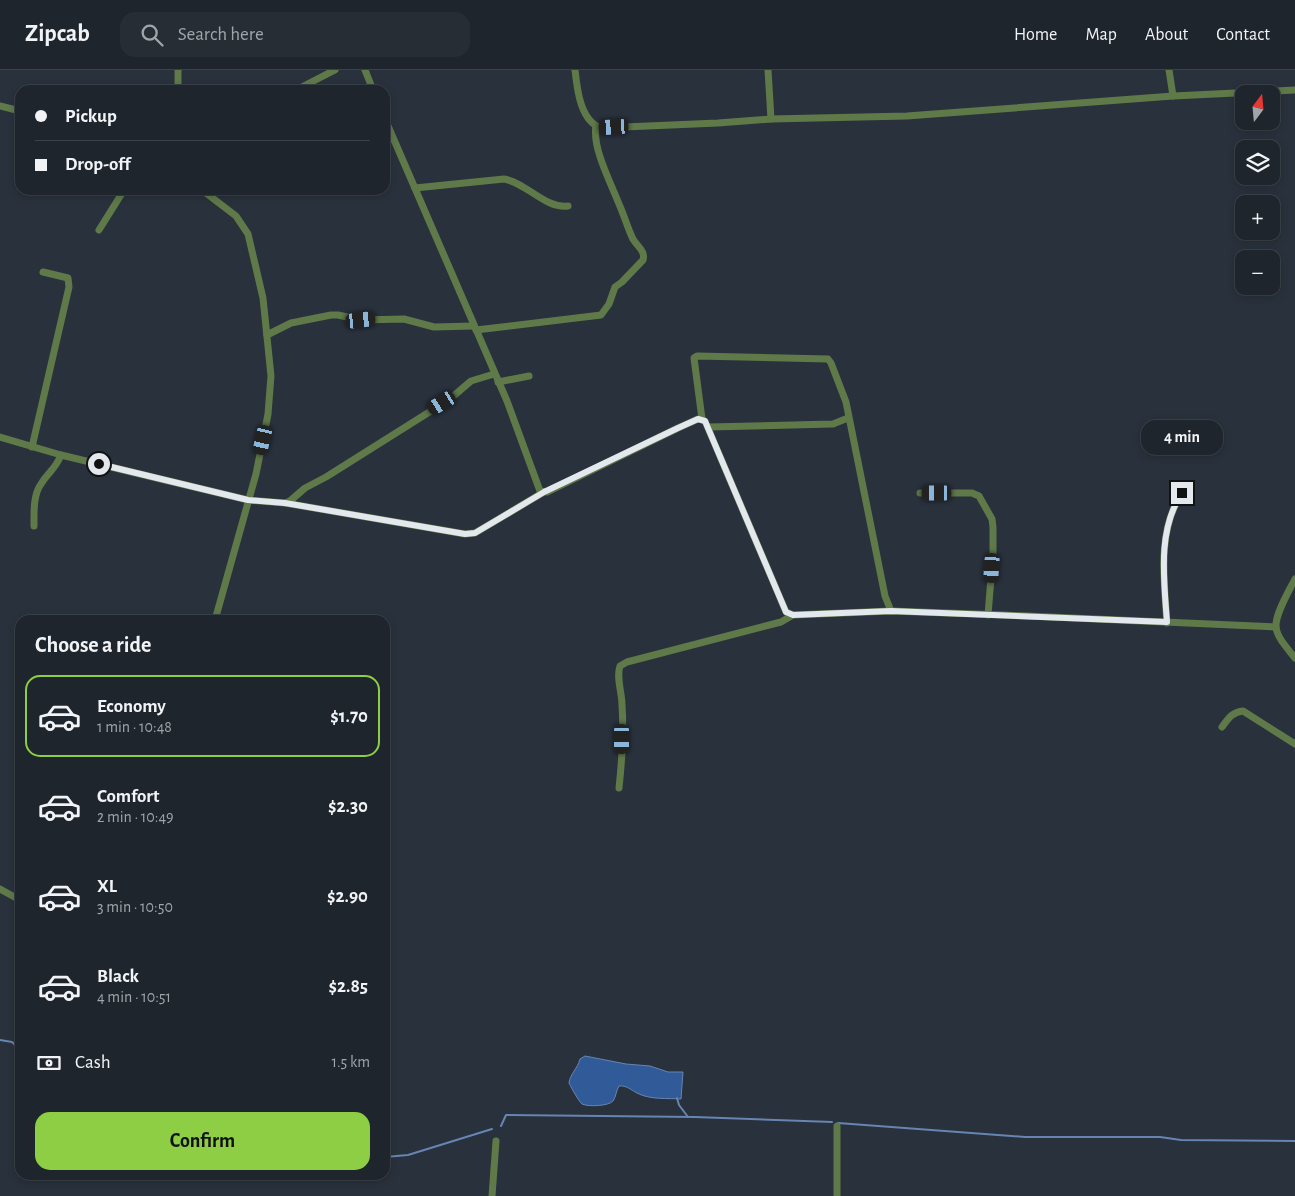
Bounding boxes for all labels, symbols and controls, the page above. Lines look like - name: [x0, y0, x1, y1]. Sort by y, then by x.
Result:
- search box: [120, 12, 470, 57]
- icon: search: [138, 21, 166, 49]
- text: Zipcab: [25, 22, 90, 46]
- text: Search here: [178, 25, 264, 44]
- text: Home: [1014, 26, 1057, 44]
- text: Map: [1085, 26, 1117, 44]
- text: About: [1145, 26, 1188, 44]
- text: Contact: [1216, 26, 1270, 44]
- north arrow: [1235, 85, 1280, 130]
- map controls: [1235, 85, 1280, 295]
- text: Pickup: [65, 107, 117, 126]
- car: [598, 119, 629, 135]
- button: layers: [1235, 140, 1280, 185]
- text: Drop-off: [65, 155, 130, 174]
- button: +: [1235, 195, 1280, 240]
- button: −: [1235, 250, 1280, 295]
- car: [345, 311, 376, 329]
- car: [425, 389, 458, 417]
- callout: 4 min: [1141, 420, 1223, 456]
- car: [252, 424, 273, 456]
- text: 4 min: [1164, 429, 1200, 445]
- route start: [88, 453, 110, 475]
- route end: [1171, 482, 1193, 504]
- car: [922, 486, 952, 501]
- car: [983, 553, 1000, 583]
- text: Choose a ride: [35, 634, 151, 656]
- icon: car: [37, 694, 82, 739]
- text: Economy: [97, 697, 166, 716]
- text: $1.70: [330, 707, 368, 726]
- text: 1 min · 10:48: [97, 719, 172, 735]
- car: [614, 724, 629, 754]
- icon: car: [37, 784, 82, 829]
- text: Comfort: [97, 787, 159, 806]
- text: $2.30: [328, 797, 368, 816]
- text: 2 min · 10:49: [97, 809, 174, 825]
- icon: car: [37, 874, 82, 919]
- text: XL: [97, 877, 117, 896]
- text: $2.90: [327, 887, 368, 906]
- text: 3 min · 10:50: [97, 899, 173, 915]
- icon: car: [37, 964, 82, 1009]
- text: Black: [97, 967, 139, 986]
- text: $2.85: [329, 977, 368, 996]
- text: 4 min · 10:51: [97, 989, 171, 1005]
- icon: cash: [35, 1049, 63, 1077]
- text: Cash: [75, 1053, 111, 1072]
- text: 1.5 km: [331, 1054, 370, 1070]
- button: Confirm: [35, 1112, 370, 1170]

